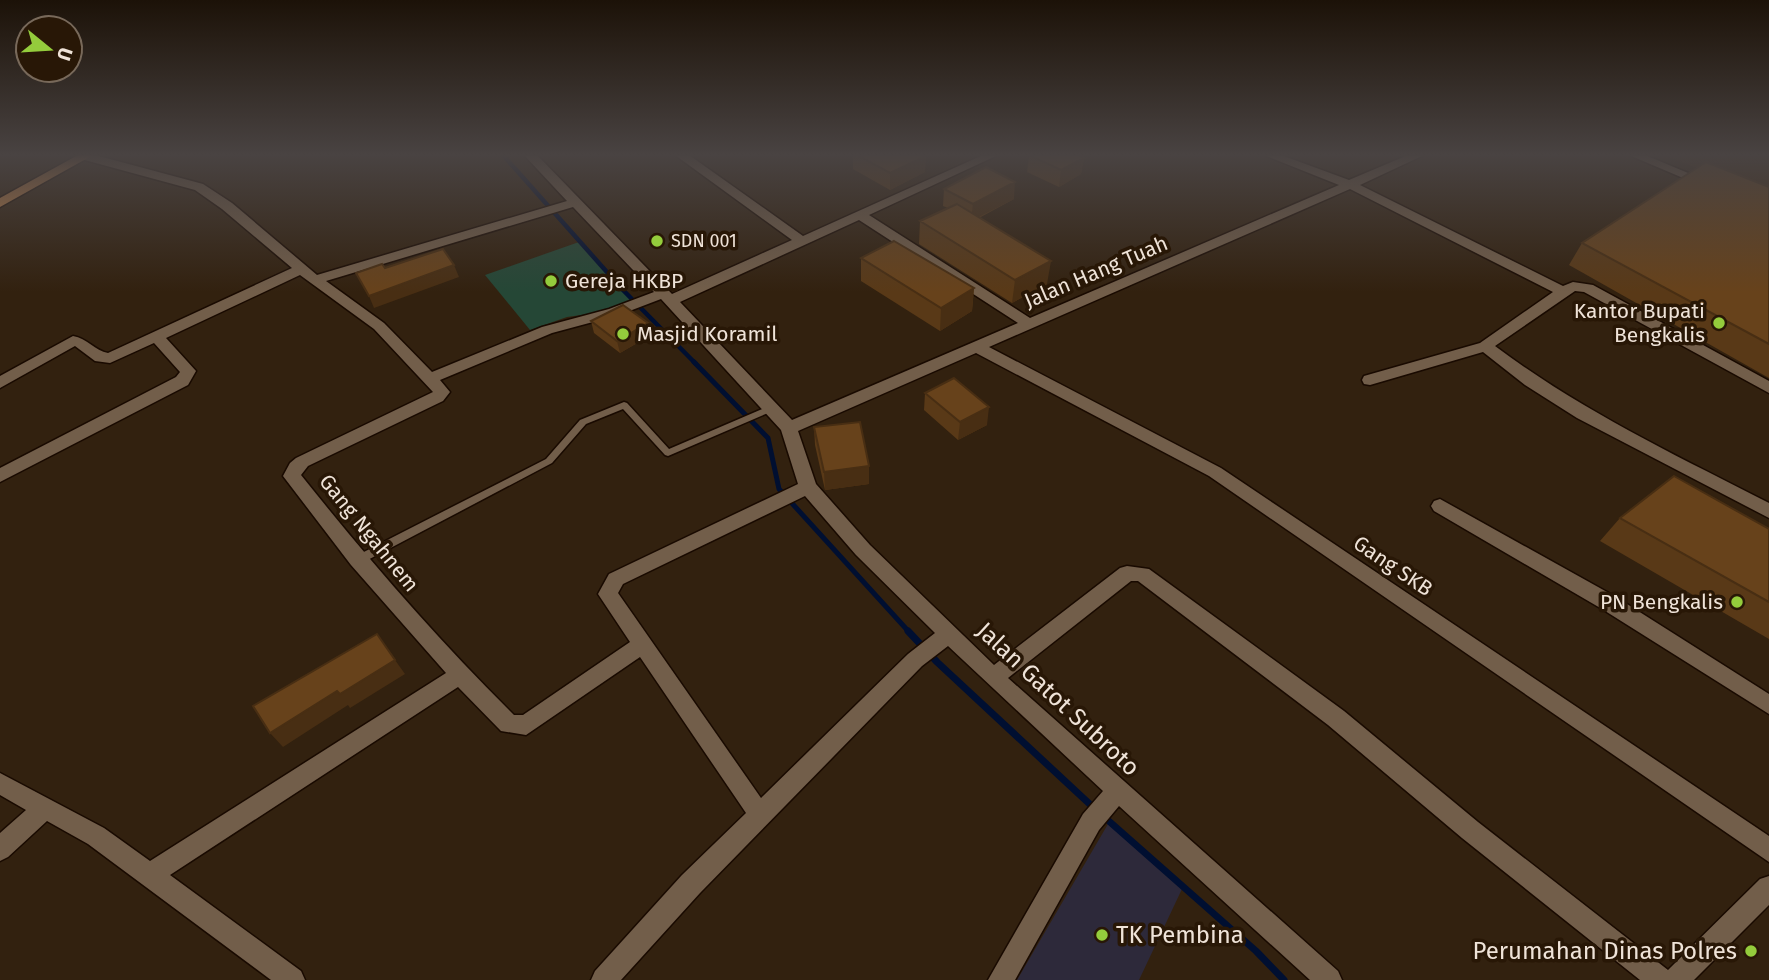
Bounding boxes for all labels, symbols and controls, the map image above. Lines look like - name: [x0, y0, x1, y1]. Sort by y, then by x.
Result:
- north arrow: [14, 14, 84, 84]
- text: U: [52, 45, 78, 64]
- place label: SDN 001: [671, 230, 737, 252]
- street label: Jalan Hang Tuah: [1020, 230, 1172, 314]
- marker: SDN 001: [649, 233, 665, 249]
- place label: Gereja HKBP: [565, 268, 683, 294]
- marker: Gereja HKBP: [543, 273, 559, 289]
- place label: Kantor Bupati Bengkalis: [1574, 298, 1705, 348]
- marker: Kantor Bupati Bengkalis: [1711, 315, 1727, 331]
- place label: Masjid Koramil: [637, 321, 778, 347]
- marker: Masjid Koramil: [615, 326, 631, 342]
- street label: Gang Ngahnem: [314, 469, 424, 597]
- street label: Gang SKB: [1348, 530, 1438, 602]
- place label: PN Bengkalis: [1600, 589, 1723, 615]
- marker: PN Bengkalis: [1729, 594, 1745, 610]
- street label: Jalan Gatot Subroto: [971, 616, 1145, 782]
- place label: TK Pembina: [1116, 921, 1244, 949]
- marker: TK Pembina: [1094, 927, 1110, 943]
- place label: Perumahan Dinas Polres: [1473, 937, 1737, 965]
- marker: Perumahan Dinas Polres: [1743, 943, 1759, 959]

